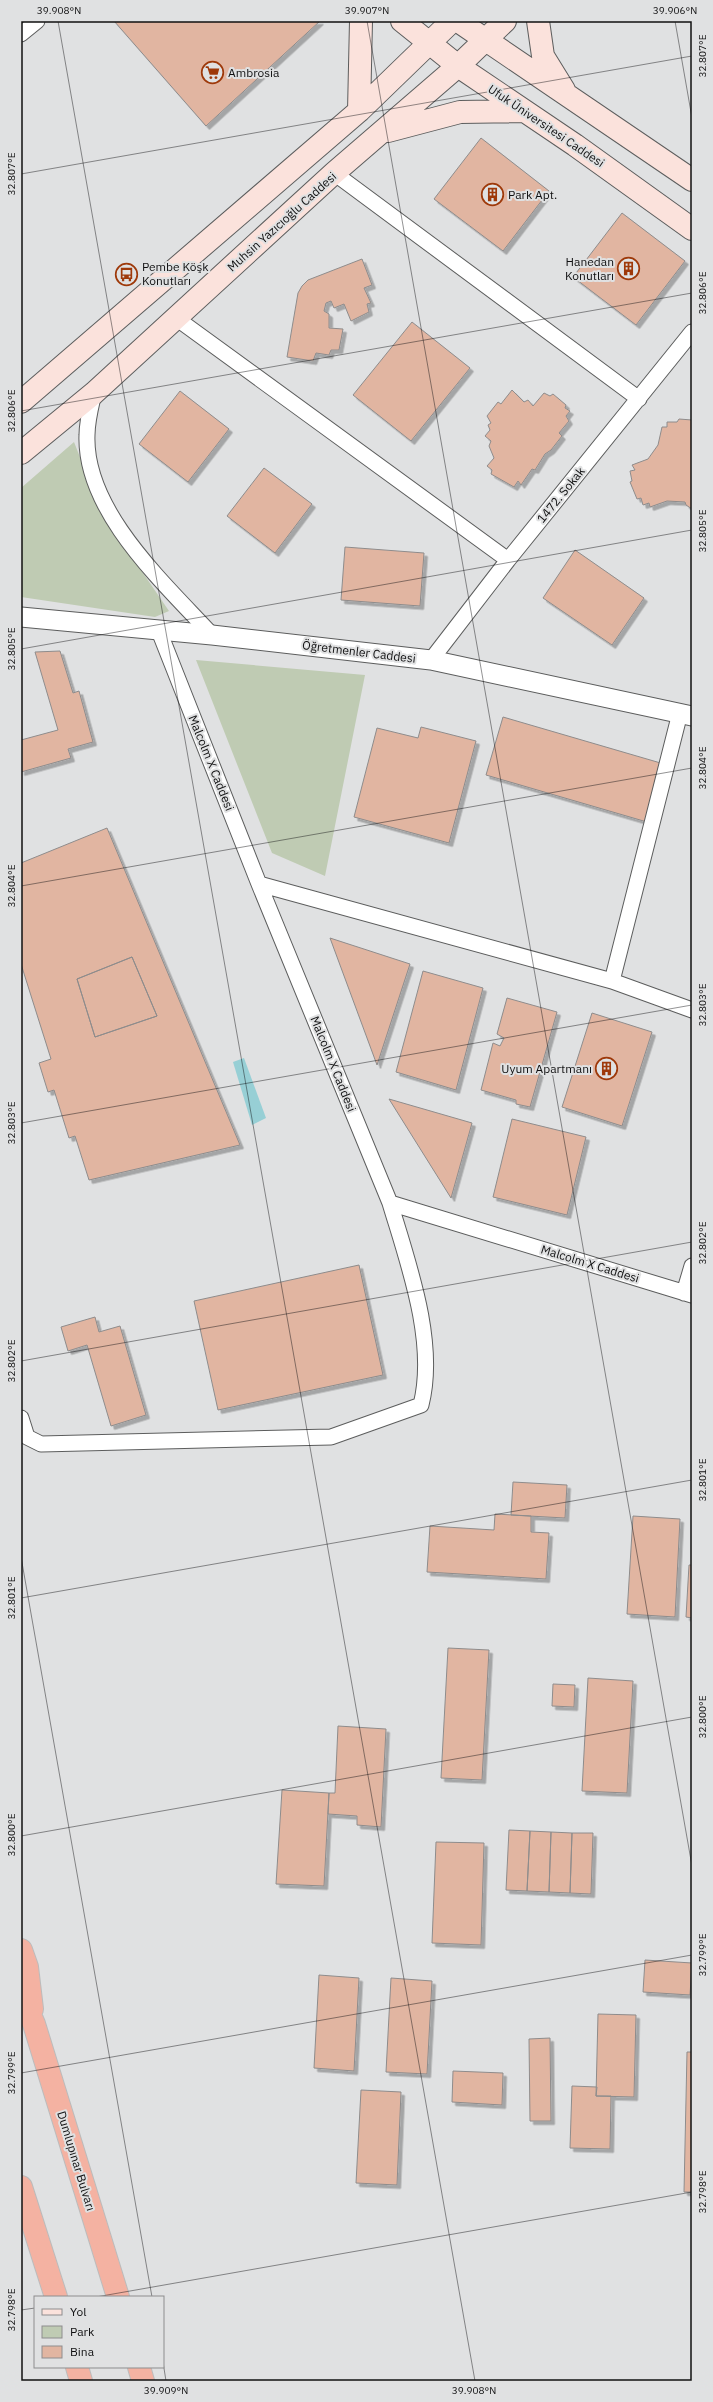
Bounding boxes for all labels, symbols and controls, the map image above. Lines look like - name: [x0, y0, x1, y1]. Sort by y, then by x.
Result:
- text: 39.908°N: [37, 4, 81, 17]
- text: 39.907°N: [345, 4, 389, 17]
- text: 39.906°N: [653, 4, 697, 17]
- text: 32.807°E: [696, 34, 709, 78]
- supermarket icon: Ambrosia: [199, 60, 225, 86]
- place label: Ambrosia: [228, 65, 280, 80]
- street label: Ufuk Üniversitesi Caddesi: [485, 81, 607, 170]
- text: 32.807°E: [5, 152, 18, 196]
- street label: Muhsin Yazıcıoğlu Caddesi: [224, 169, 339, 275]
- building icon: Park Apt.: [479, 182, 505, 208]
- place label: Park Apt.: [508, 187, 557, 202]
- place label: Hanedan Konutları: [565, 254, 614, 283]
- building icon: Hanedan Konutları: [616, 256, 642, 282]
- place label: Pembe Köşk Konutları: [142, 259, 209, 288]
- bus stop icon: Pembe Köşk Konutları: [114, 261, 140, 287]
- text: 32.806°E: [696, 271, 709, 315]
- text: 32.806°E: [5, 389, 18, 433]
- street label: 1472. Sokak: [534, 463, 588, 526]
- text: 32.805°E: [696, 509, 709, 553]
- text: 32.805°E: [5, 627, 18, 671]
- street label: Öğretmenler Caddesi: [301, 637, 417, 666]
- street label: Malcolm X Caddesi: [185, 713, 238, 813]
- text: 32.804°E: [696, 746, 709, 790]
- text: 32.804°E: [5, 864, 18, 908]
- text: 32.803°E: [696, 983, 709, 1027]
- street label: Malcolm X Caddesi: [307, 1014, 360, 1114]
- building icon: Uyum Apartmanı: [594, 1056, 620, 1082]
- place label: Uyum Apartmanı: [501, 1061, 592, 1076]
- text: 32.803°E: [5, 1101, 18, 1145]
- text: 32.802°E: [696, 1221, 709, 1265]
- street label: Malcolm X Caddesi: [539, 1241, 641, 1286]
- text: 32.802°E: [5, 1339, 18, 1383]
- text: 32.801°E: [696, 1458, 709, 1502]
- text: 32.801°E: [5, 1576, 18, 1620]
- text: 32.800°E: [696, 1695, 709, 1739]
- text: 32.800°E: [5, 1813, 18, 1857]
- text: 32.799°E: [696, 1933, 709, 1977]
- text: 32.799°E: [5, 2051, 18, 2095]
- street label: Dumlupınar Bulvarı: [54, 2109, 99, 2212]
- text: 32.798°E: [696, 2170, 709, 2214]
- text: 32.798°E: [5, 2288, 18, 2332]
- legend: [34, 2296, 164, 2368]
- text: Yol: [70, 2304, 87, 2319]
- text: Park: [70, 2324, 95, 2339]
- text: Bina: [70, 2344, 95, 2359]
- text: 39.909°N: [144, 2384, 188, 2397]
- text: 39.908°N: [452, 2384, 496, 2397]

